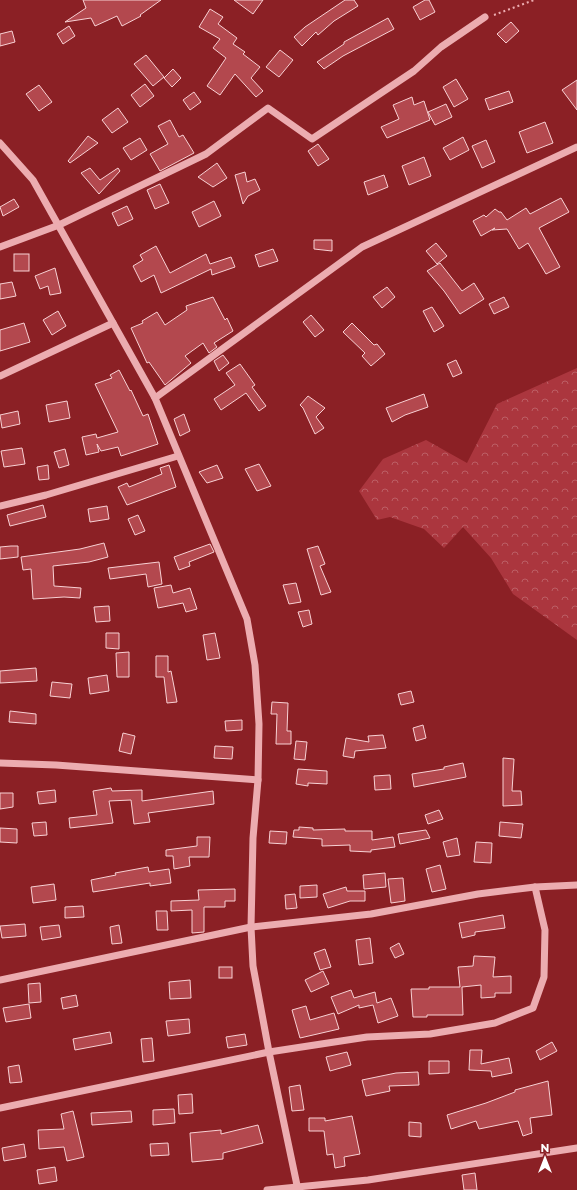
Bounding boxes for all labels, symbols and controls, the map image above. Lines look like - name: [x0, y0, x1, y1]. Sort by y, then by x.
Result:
- north arrow: [525, 1138, 565, 1178]
- text: N: [541, 1141, 549, 1155]

